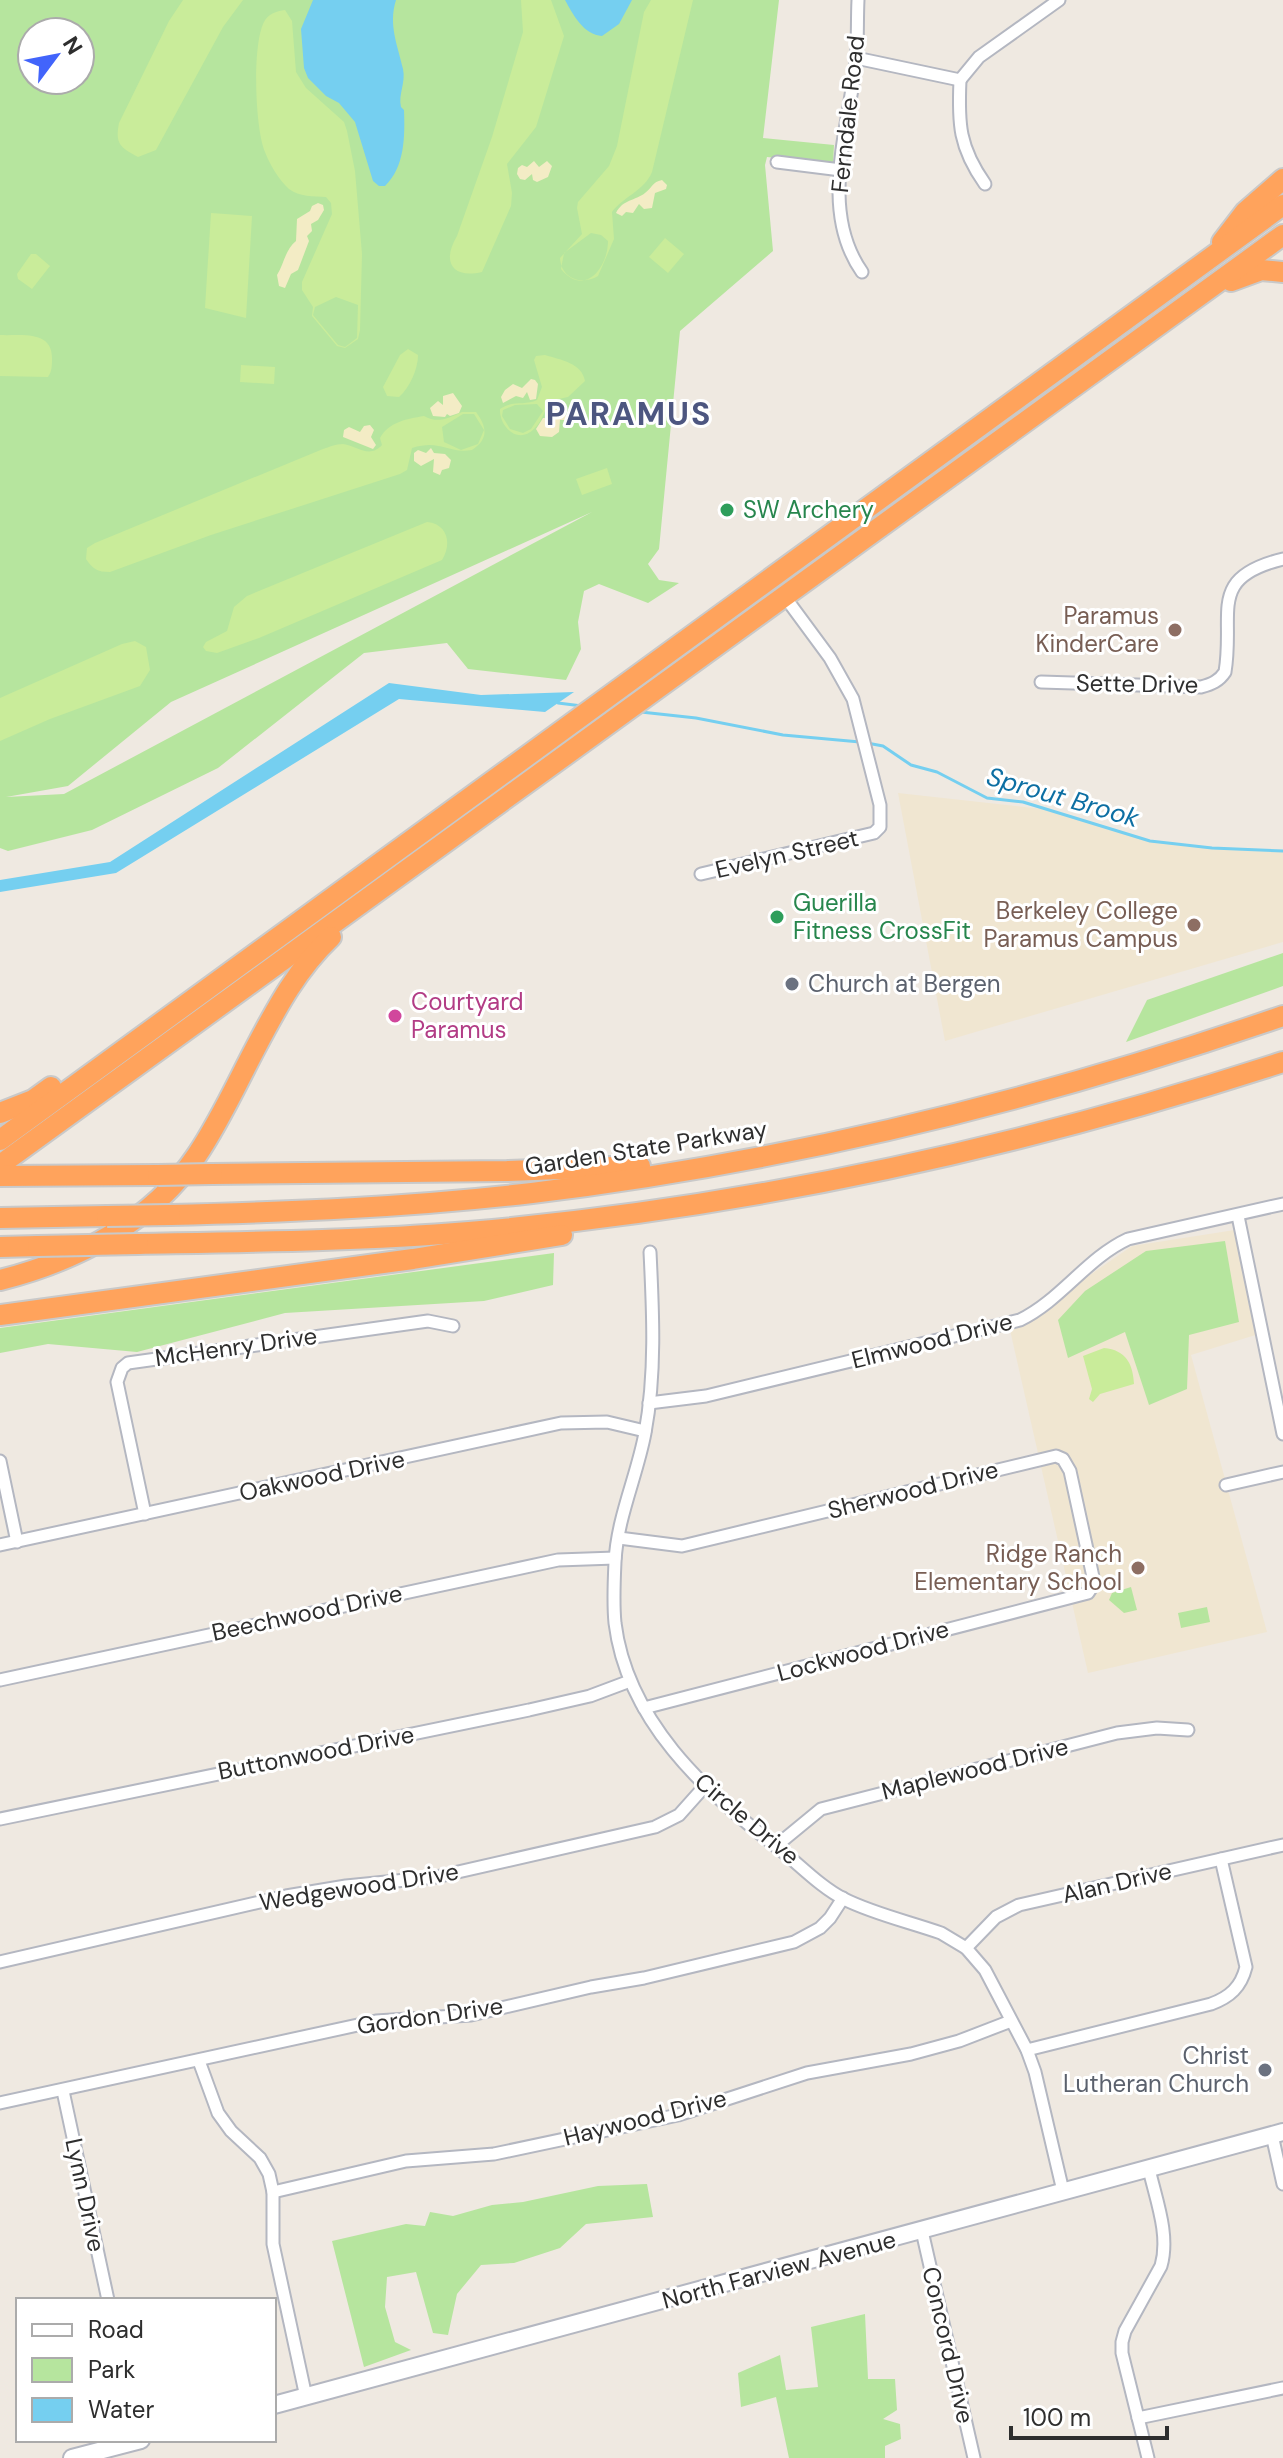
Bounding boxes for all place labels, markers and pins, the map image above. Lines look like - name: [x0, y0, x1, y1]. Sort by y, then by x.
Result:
- place label: SW Archery: [743, 494, 874, 525]
- marker: SW Archery: [718, 501, 736, 519]
- place label: Paramus KinderCare: [1036, 600, 1159, 659]
- marker: Paramus KinderCare: [1166, 621, 1184, 639]
- place label: Guerilla Fitness CrossFit: [793, 887, 971, 946]
- place label: Berkeley College Paramus Campus: [984, 895, 1178, 954]
- marker: Guerilla Fitness CrossFit: [768, 908, 786, 926]
- marker: Berkeley College Paramus Campus: [1185, 916, 1203, 934]
- place label: Church at Bergen: [808, 968, 1001, 999]
- marker: Church at Bergen: [783, 975, 801, 993]
- place label: Courtyard Paramus: [411, 986, 524, 1045]
- marker: Courtyard Paramus: [386, 1007, 404, 1025]
- place label: Ridge Ranch Elementary School: [914, 1538, 1122, 1597]
- marker: Ridge Ranch Elementary School: [1129, 1559, 1147, 1577]
- place label: Christ Lutheran Church: [1063, 2040, 1249, 2099]
- marker: Christ Lutheran Church: [1256, 2061, 1274, 2079]

